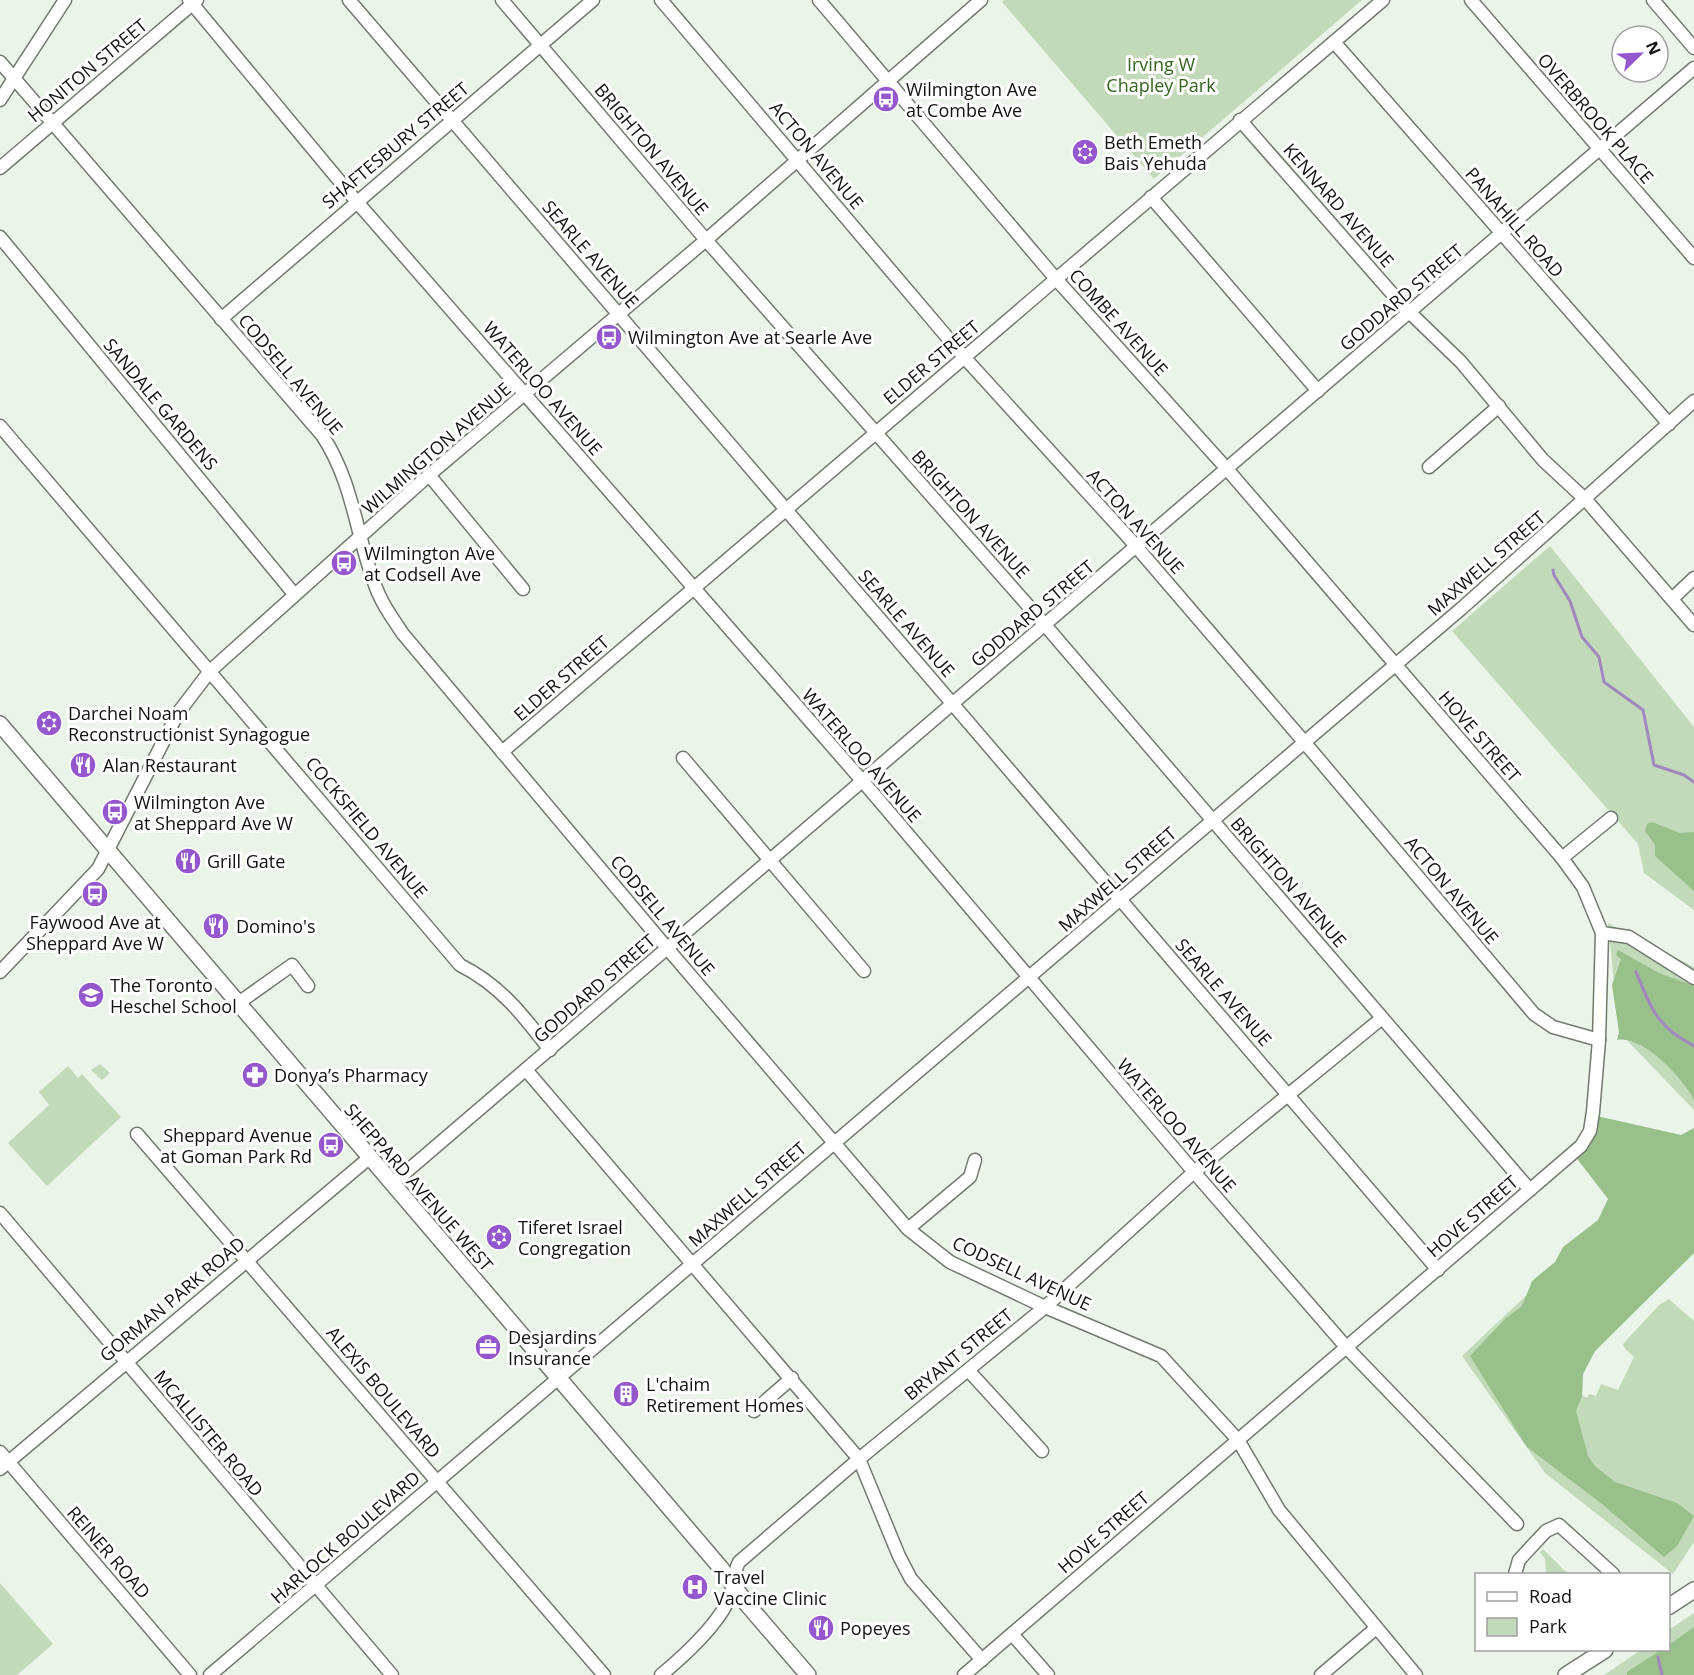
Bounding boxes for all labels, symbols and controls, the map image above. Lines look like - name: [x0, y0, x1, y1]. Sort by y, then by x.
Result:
- street label: HONITON STREET: [22, 13, 152, 127]
- north arrow: [1610, 24, 1670, 84]
- text: N: [1641, 37, 1666, 58]
- street label: OVERBROOK PLACE: [1533, 48, 1659, 188]
- park label: Irving W Chapley Park: [1106, 52, 1216, 97]
- street label: SHAFTESBURY STREET: [316, 76, 474, 214]
- place label: Wilmington Ave at Combe Ave: [906, 77, 1037, 122]
- street label: BRIGHTON AVENUE: [590, 78, 714, 220]
- bus stop icon: Wilmington Ave at Combe Ave: [871, 84, 901, 114]
- street label: ACTON AVENUE: [765, 96, 869, 214]
- place label: Beth Emeth Bais Yehuda: [1104, 130, 1207, 175]
- synagogue icon: Beth Emeth Bais Yehuda: [1070, 137, 1100, 167]
- street label: KENNARD AVENUE: [1278, 138, 1400, 272]
- street label: PANAHILL ROAD: [1461, 162, 1569, 282]
- street label: SEARLE AVENUE: [538, 195, 644, 313]
- street label: GODDARD STREET: [1334, 238, 1468, 356]
- street label: COMBE AVENUE: [1064, 263, 1174, 381]
- street label: CODSELL AVENUE: [233, 309, 349, 439]
- street label: ELDER STREET: [878, 314, 984, 409]
- street label: WATERLOO AVENUE: [478, 316, 608, 460]
- bus stop icon: Wilmington Ave at Searle Ave: [594, 322, 624, 352]
- place label: Wilmington Ave at Searle Ave: [628, 325, 872, 349]
- street label: SANDALE GARDENS: [99, 333, 223, 475]
- street label: WILMINGTON AVENUE: [356, 377, 516, 519]
- street label: BRIGHTON AVENUE: [907, 445, 1035, 583]
- street label: ACTON AVENUE: [1082, 463, 1190, 579]
- street label: MAXWELL STREET: [1422, 505, 1550, 621]
- place label: Wilmington Ave at Codsell Ave: [364, 541, 495, 586]
- bus stop icon: Wilmington Ave at Codsell Ave: [329, 548, 359, 578]
- street label: GODDARD STREET: [965, 554, 1099, 672]
- street label: SEARLE AVENUE: [854, 564, 960, 682]
- street label: ELDER STREET: [508, 630, 614, 726]
- street label: WATERLOO AVENUE: [797, 683, 927, 827]
- street label: HOVE STREET: [1434, 685, 1526, 787]
- place label: Darchei Noam Reconstructionist Synagogue: [68, 701, 310, 746]
- synagogue icon: Darchei Noam Reconstructionist Synagogue: [34, 708, 64, 738]
- restaurant icon: Alan Restaurant: [68, 750, 98, 780]
- street label: COCKSFIELD AVENUE: [301, 751, 433, 903]
- place label: Alan Restaurant: [103, 753, 237, 777]
- place label: Wilmington Ave at Sheppard Ave W: [134, 790, 293, 835]
- bus stop icon: Wilmington Ave at Sheppard Ave W: [100, 797, 130, 827]
- street label: BRIGHTON AVENUE: [1226, 812, 1352, 952]
- street label: MAXWELL STREET: [1053, 821, 1181, 937]
- street label: ACTON AVENUE: [1400, 831, 1504, 949]
- restaurant icon: Grill Gate: [173, 846, 203, 876]
- place label: Grill Gate: [207, 849, 285, 873]
- street label: CODSELL AVENUE: [605, 850, 721, 980]
- bus stop icon: Faywood Ave at Sheppard Ave W: [80, 879, 110, 909]
- place label: Faywood Ave at Sheppard Ave W: [26, 910, 164, 955]
- restaurant icon: Domino's: [201, 911, 231, 941]
- place label: Domino's: [236, 914, 316, 938]
- street label: GODDARD STREET: [528, 928, 660, 1048]
- street label: SEARLE AVENUE: [1171, 933, 1277, 1051]
- place label: The Toronto Heschel School: [110, 973, 237, 1018]
- school or university icon: The Toronto Heschel School: [76, 980, 106, 1010]
- street label: WATERLOO AVENUE: [1112, 1053, 1242, 1197]
- pharmacy icon: Donya’s Pharmacy: [240, 1060, 270, 1090]
- place label: Donya’s Pharmacy: [274, 1063, 429, 1087]
- street label: SHEPPARD AVENUE WEST: [339, 1098, 499, 1276]
- place label: Sheppard Avenue at Goman Park Rd: [160, 1123, 312, 1168]
- bus stop icon: Sheppard Avenue at Goman Park Rd: [316, 1130, 346, 1160]
- street label: MAXWELL STREET: [683, 1136, 811, 1252]
- street label: HOVE STREET: [1421, 1170, 1523, 1262]
- place label: Tiferet Israel Congregation: [518, 1215, 631, 1260]
- synagogue icon: Tiferet Israel Congregation: [484, 1222, 514, 1252]
- street label: CODSELL AVENUE: [949, 1230, 1095, 1316]
- street label: GORMAN PARK ROAD: [94, 1231, 250, 1367]
- street label: BRYANT STREET: [899, 1303, 1017, 1405]
- street label: ALEXIS BOULEVARD: [322, 1321, 446, 1463]
- place label: Desjardins Insurance: [508, 1325, 597, 1370]
- office icon: Desjardins Insurance: [473, 1332, 503, 1362]
- street label: MCALLISTER ROAD: [149, 1365, 269, 1501]
- place label: L'chaim Retirement Homes: [646, 1372, 804, 1417]
- building icon: L'chaim Retirement Homes: [611, 1379, 641, 1409]
- street label: HARLOCK BOULEVARD: [265, 1465, 425, 1609]
- street label: HOVE STREET: [1052, 1486, 1154, 1578]
- street label: REINER ROAD: [62, 1501, 156, 1603]
- place label: Travel Vaccine Clinic: [714, 1565, 827, 1610]
- hospital icon: Travel Vaccine Clinic: [680, 1572, 710, 1602]
- legend: [1475, 1573, 1670, 1651]
- text: Road: [1529, 1584, 1572, 1608]
- restaurant icon: Popeyes: [806, 1613, 836, 1643]
- text: Park: [1529, 1614, 1567, 1638]
- place label: Popeyes: [840, 1616, 910, 1640]

